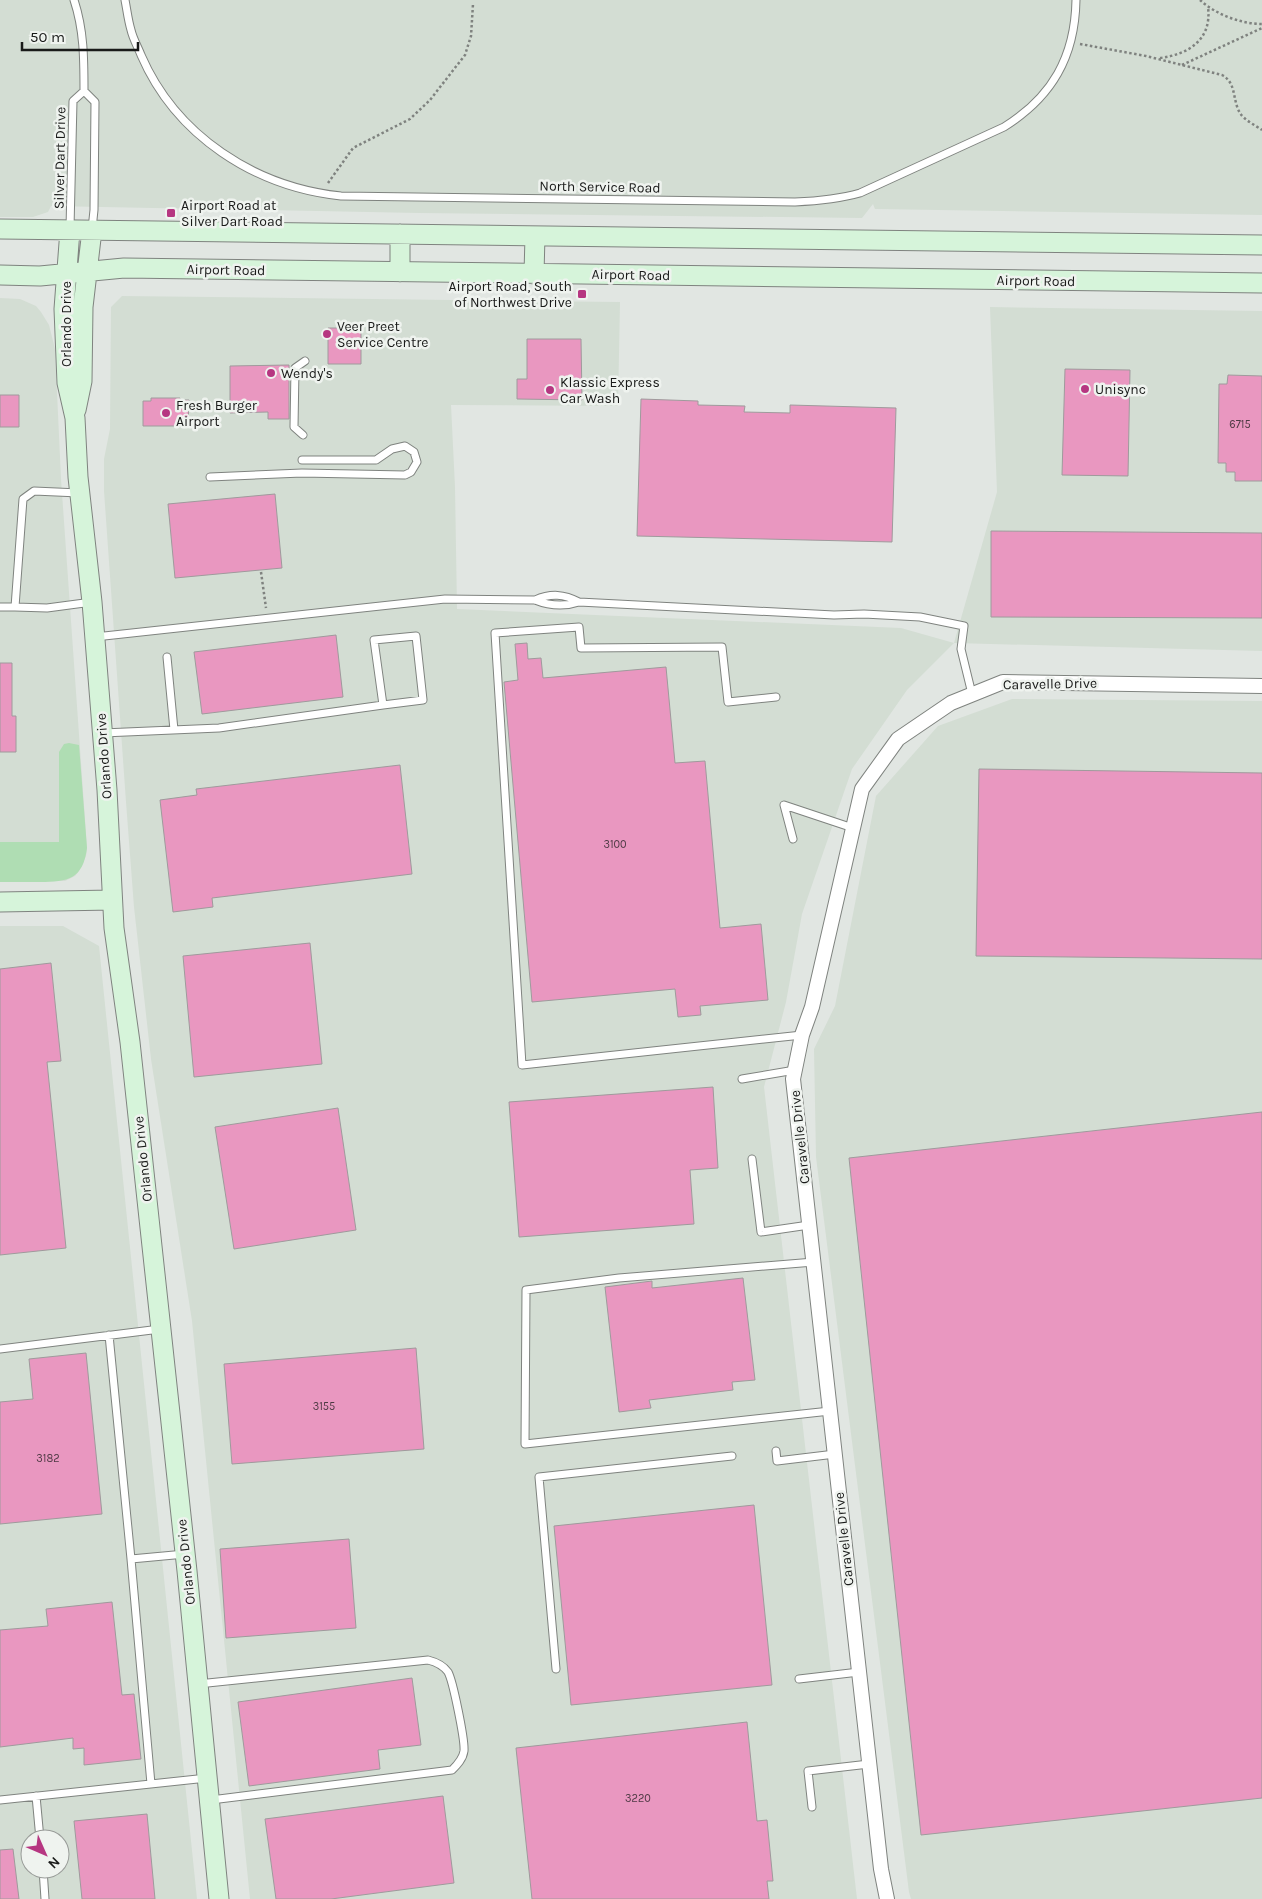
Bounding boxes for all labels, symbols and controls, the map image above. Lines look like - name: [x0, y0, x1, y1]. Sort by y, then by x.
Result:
- scale bar: [22, 20, 139, 52]
- text: 50 m: [30, 28, 65, 46]
- street label: Silver Dart Drive: [51, 107, 69, 209]
- street label: North Service Road: [539, 177, 661, 197]
- place label: Airport Road at Silver Dart Road: [181, 197, 283, 230]
- marker: Airport Road at Silver Dart Road: [165, 207, 177, 219]
- street label: Airport Road: [186, 261, 266, 279]
- street label: Airport Road: [591, 266, 671, 284]
- street label: Airport Road: [996, 272, 1076, 290]
- place label: Airport Road, South of Northwest Drive: [448, 278, 572, 311]
- street label: Orlando Drive: [58, 281, 75, 367]
- marker: Airport Road, South of Northwest Drive: [576, 288, 588, 300]
- place label: Veer Preet Service Centre: [337, 318, 428, 351]
- marker: Veer Preet Service Centre: [321, 328, 333, 340]
- place label: Wendy's: [281, 365, 333, 382]
- marker: Wendy's: [265, 367, 277, 379]
- place label: Klassic Express Car Wash: [560, 374, 660, 407]
- place label: Unisync: [1095, 381, 1146, 398]
- marker: Unisync: [1079, 383, 1091, 395]
- marker: Klassic Express Car Wash: [544, 384, 556, 396]
- place label: Fresh Burger Airport: [176, 397, 258, 430]
- marker: Fresh Burger Airport: [160, 407, 172, 419]
- house number: 6715: [1229, 418, 1251, 431]
- street label: Caravelle Drive: [1003, 675, 1097, 693]
- street label: Orlando Drive: [93, 712, 115, 800]
- house number: 3100: [603, 838, 627, 851]
- street label: Caravelle Drive: [787, 1089, 813, 1185]
- street label: Orlando Drive: [130, 1115, 156, 1203]
- house number: 3155: [313, 1400, 335, 1413]
- house number: 3182: [36, 1452, 60, 1465]
- street label: Caravelle Drive: [831, 1491, 857, 1587]
- street label: Orlando Drive: [173, 1518, 199, 1606]
- house number: 3220: [625, 1792, 651, 1805]
- north arrow: [20, 1829, 70, 1879]
- text: N: [44, 1853, 63, 1872]

